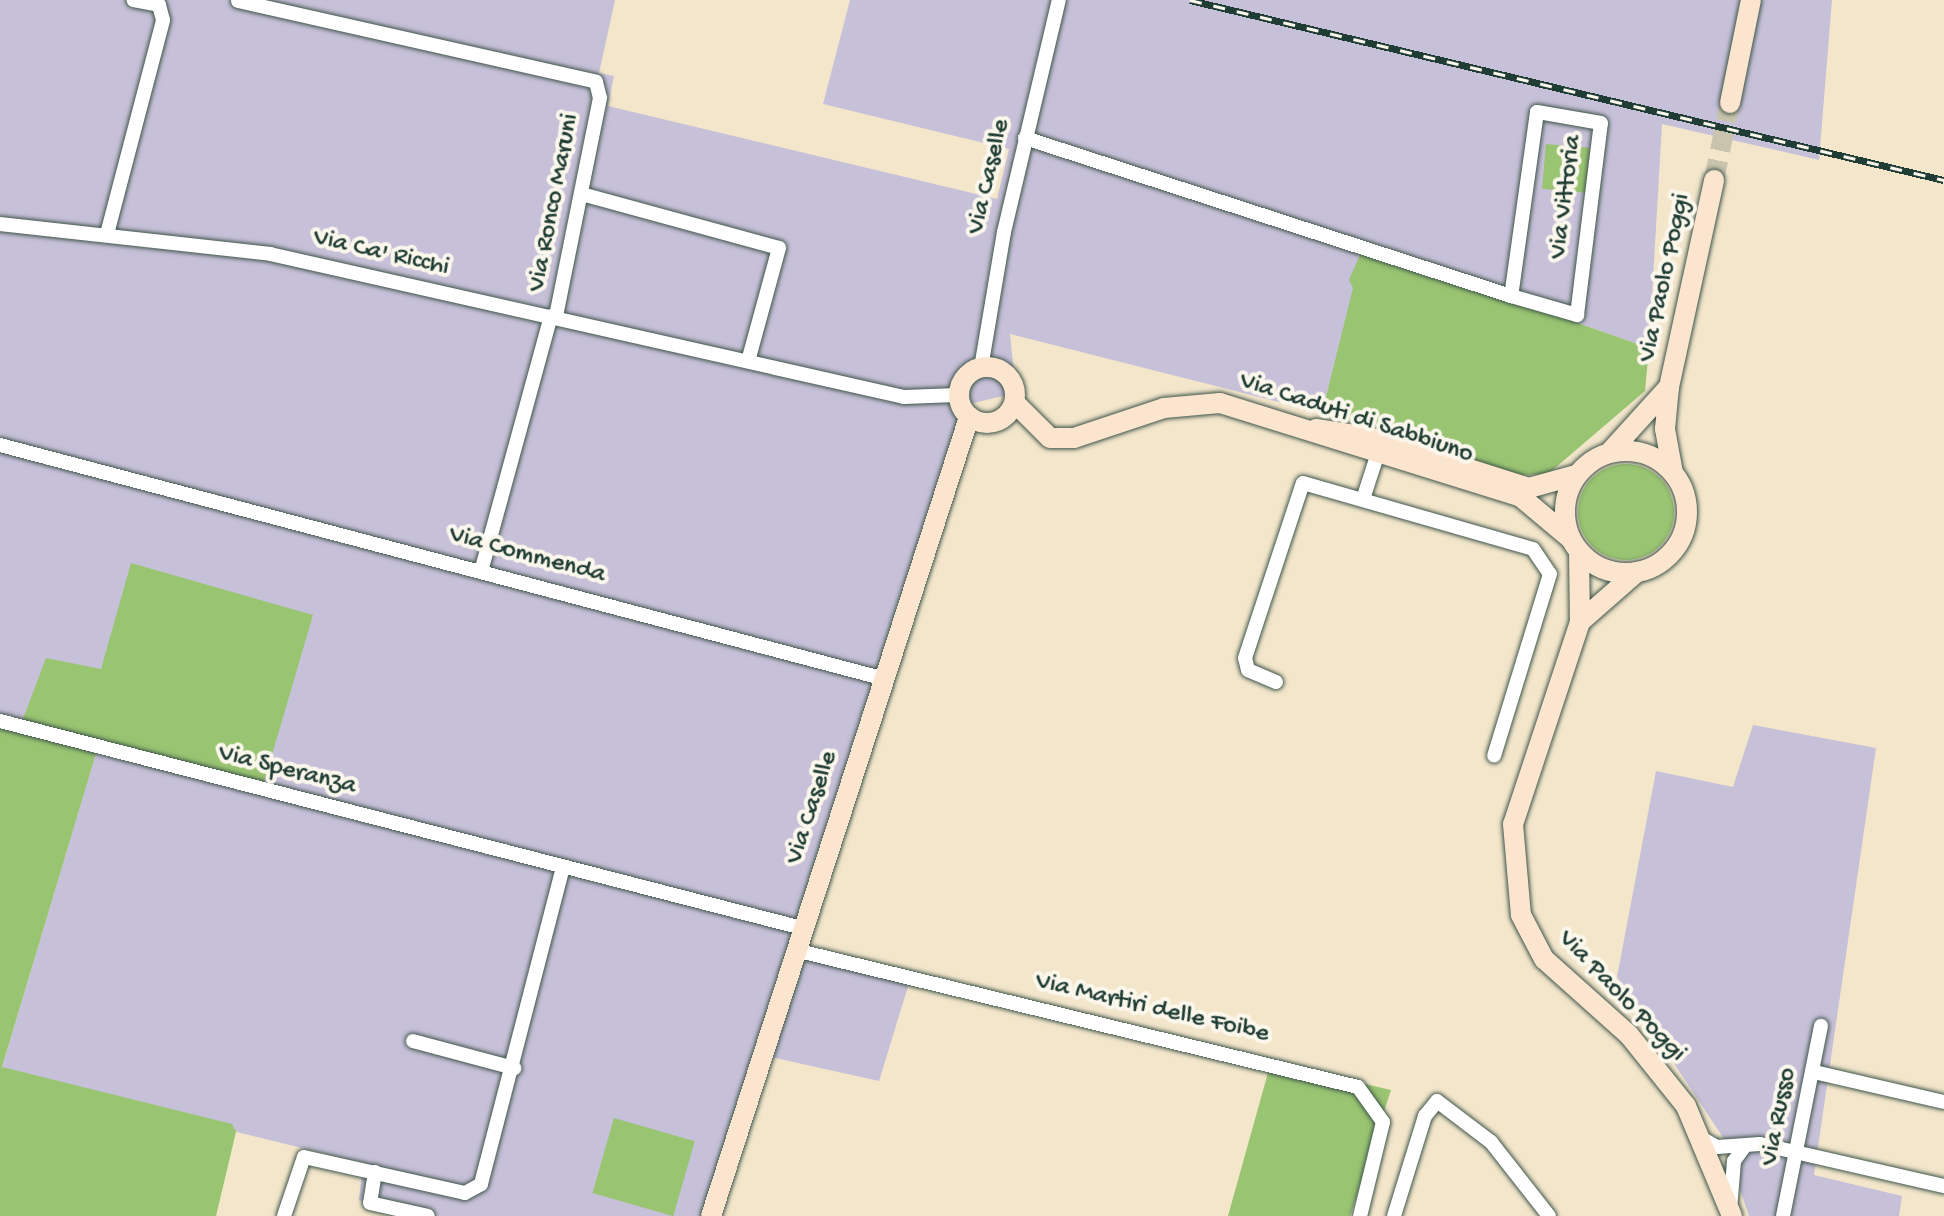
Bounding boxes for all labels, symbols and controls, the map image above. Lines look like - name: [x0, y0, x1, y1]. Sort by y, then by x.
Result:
- street label: Via Ronco Maruni: [522, 111, 588, 295]
- street label: Via Caselle: [962, 116, 1018, 238]
- street label: Via Vittoria: [1544, 133, 1590, 261]
- street label: Via Paolo Poggi: [1633, 191, 1699, 365]
- street label: Via Ca' Ricchi: [310, 223, 452, 285]
- street label: Via Caduti di Sabbiuno: [1235, 367, 1477, 471]
- street label: Via Commenda: [445, 520, 609, 592]
- street label: Via Speranza: [215, 739, 359, 803]
- street label: Via Caselle: [780, 748, 846, 868]
- street label: Via Paolo Poggi: [1550, 925, 1692, 1069]
- street label: Via Martiri delle Foibe: [1032, 967, 1272, 1051]
- street label: Via Russo: [1755, 1065, 1805, 1169]

